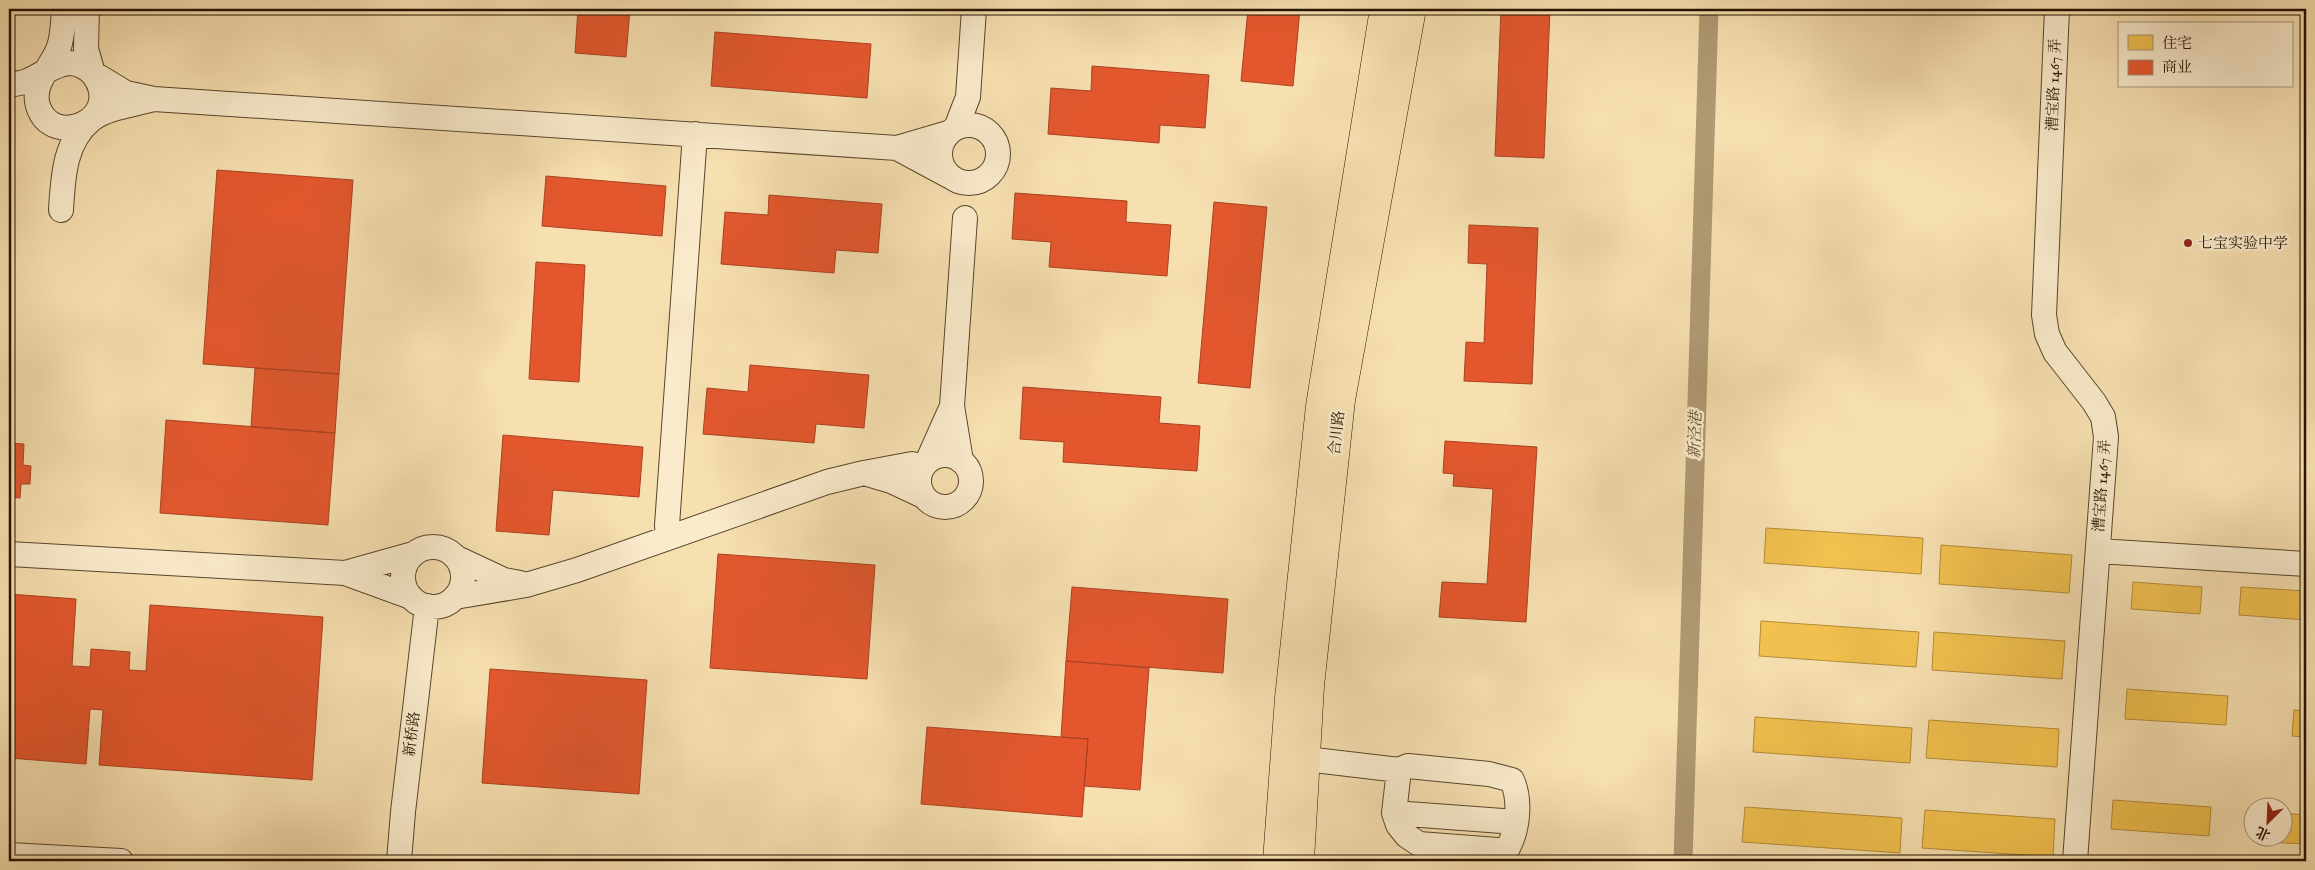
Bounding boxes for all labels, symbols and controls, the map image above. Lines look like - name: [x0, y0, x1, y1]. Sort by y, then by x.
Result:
- legend: [2118, 22, 2292, 88]
- text: 住宅: [2162, 34, 2192, 53]
- street label: 漕宝路 1467 弄: [2043, 38, 2065, 132]
- text: 商业: [2162, 58, 2192, 77]
- place label: 七宝实验中学: [2198, 234, 2288, 253]
- marker: 七宝实验中学: [2182, 237, 2194, 249]
- water label: 新泾港: [1685, 409, 1707, 459]
- street label: 合川路: [1325, 410, 1349, 456]
- street label: 漕宝路 1467 弄: [2089, 439, 2115, 533]
- street label: 新桥路: [400, 711, 424, 757]
- north arrow: [2242, 798, 2292, 848]
- text: 北: [2253, 822, 2273, 844]

